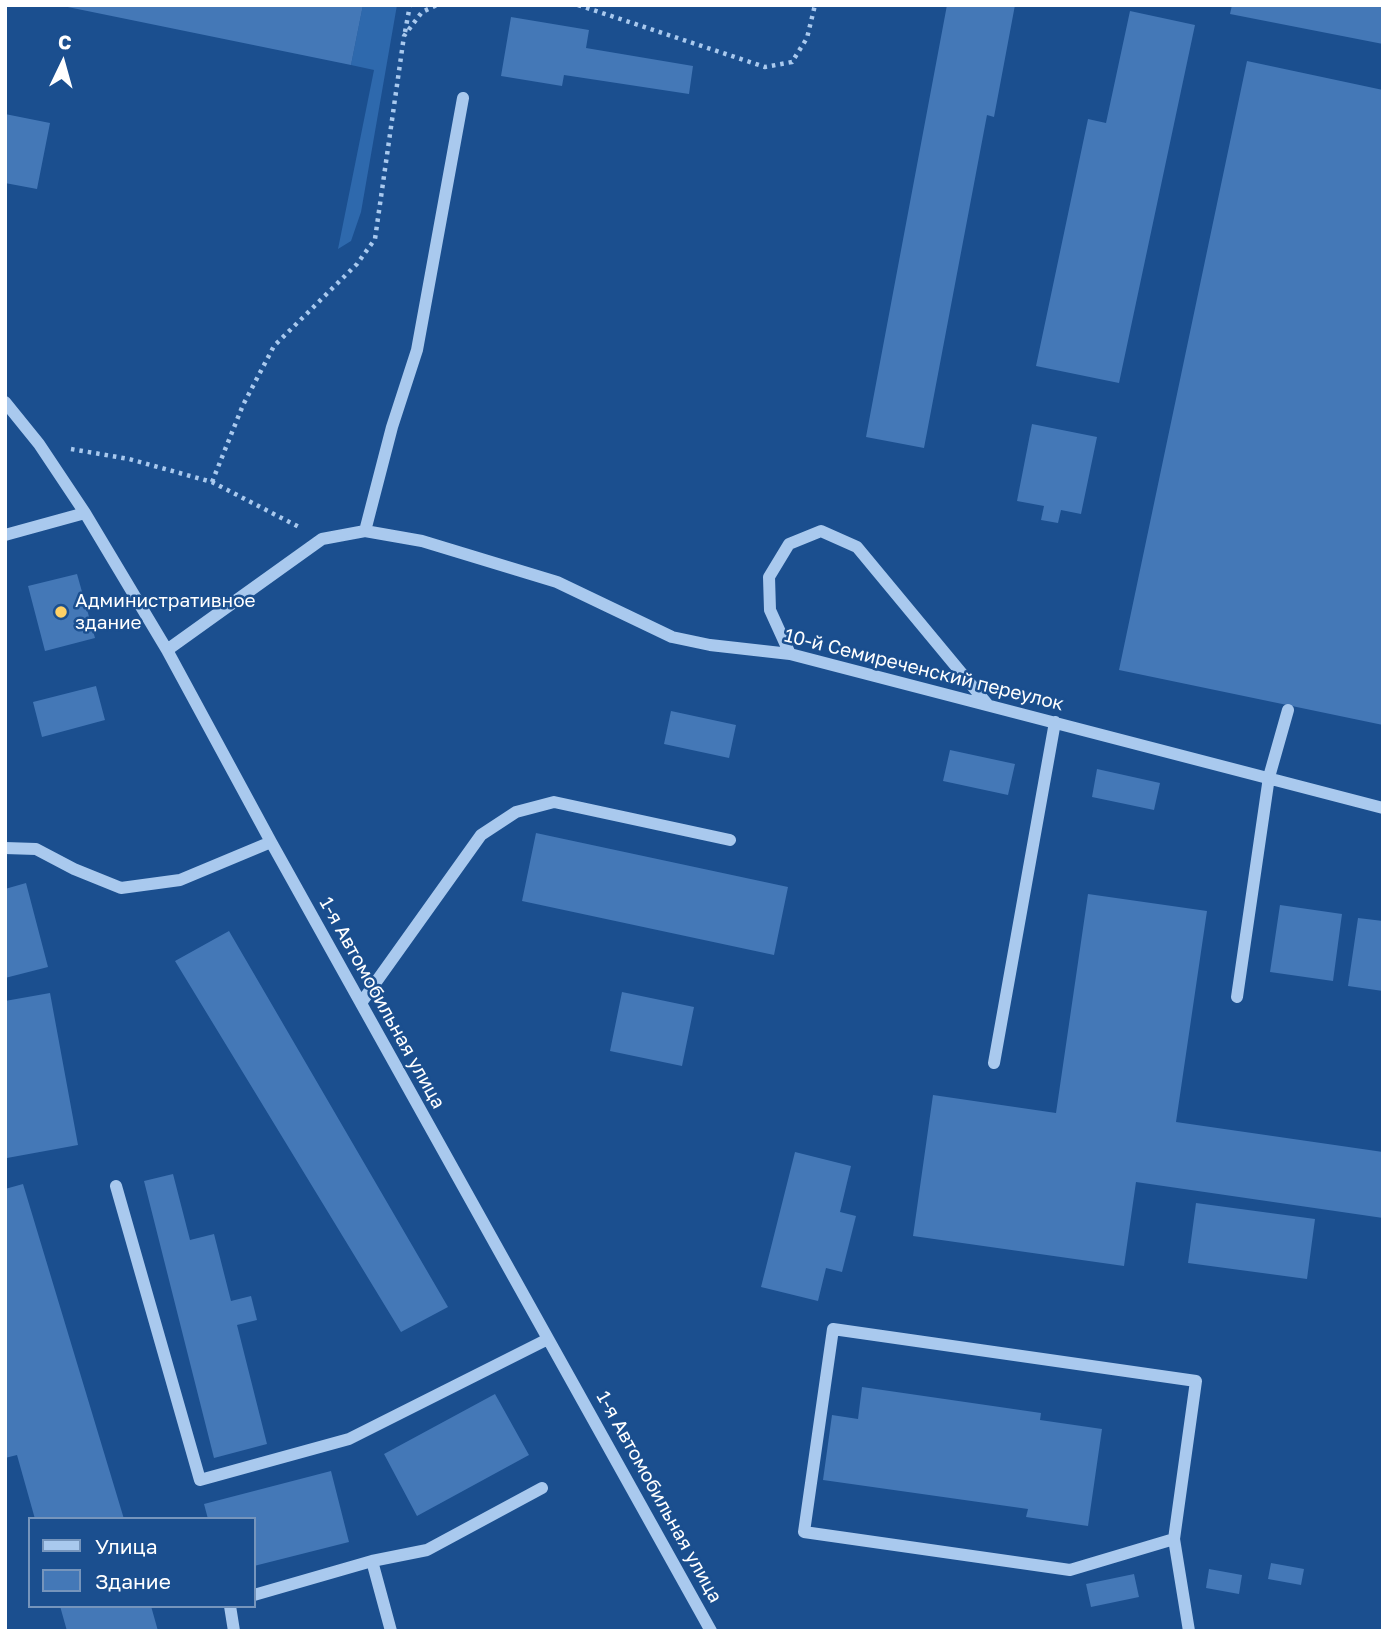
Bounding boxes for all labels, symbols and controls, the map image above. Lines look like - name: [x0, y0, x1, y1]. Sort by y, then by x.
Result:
- north arrow: [28, 28, 98, 98]
- text: С: [57, 30, 73, 54]
- place label: Административное здание: [75, 590, 256, 634]
- marker: Административное здание: [53, 604, 69, 620]
- street label: 10-й Семиреченский переулок: [782, 624, 1066, 716]
- street label: 1-я Автомобильная улица: [314, 893, 450, 1113]
- street label: 1-я Автомобильная улица: [591, 1387, 727, 1607]
- legend: [28, 1517, 256, 1608]
- text: Улица: [95, 1533, 158, 1559]
- text: Здание: [95, 1568, 171, 1594]

